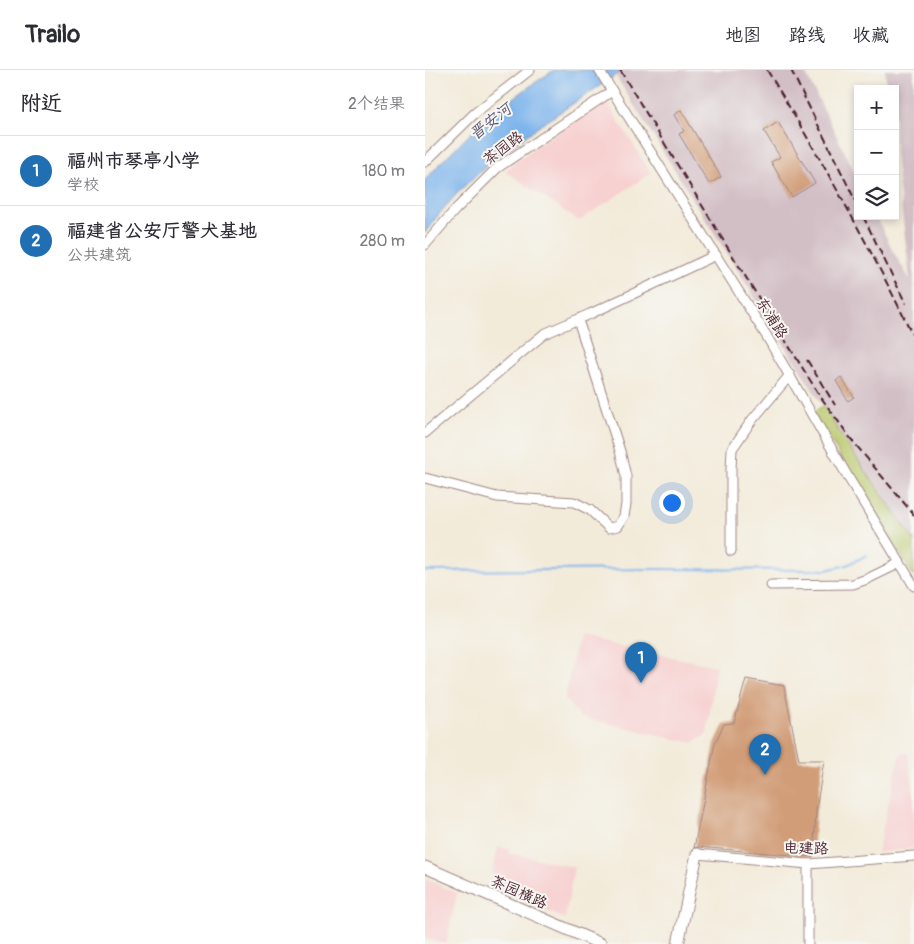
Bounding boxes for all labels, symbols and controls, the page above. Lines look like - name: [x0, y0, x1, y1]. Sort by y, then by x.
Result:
- text: Trailo: [25, 20, 80, 49]
- text: 地图: [725, 24, 761, 47]
- text: 路线: [789, 24, 825, 47]
- text: 收藏: [853, 24, 889, 47]
- map controls: [854, 85, 899, 220]
- button: +: [854, 85, 899, 130]
- text: 附近: [20, 90, 62, 117]
- text: 2个结果: [348, 94, 405, 114]
- water label: 晋安河: [466, 97, 518, 144]
- street label: 茶园路: [480, 127, 527, 170]
- button: −: [854, 130, 899, 175]
- text: 福州市琴亭小学: [67, 149, 200, 173]
- text: 1: [33, 161, 39, 181]
- text: 180 m: [362, 161, 405, 181]
- text: 学校: [67, 175, 99, 195]
- button: layers: [854, 175, 899, 220]
- text: 福建省公安厅警犬基地: [67, 219, 257, 243]
- text: 2: [32, 231, 40, 251]
- text: 280 m: [359, 231, 405, 251]
- text: 公共建筑: [67, 245, 131, 265]
- street label: 东浦路: [752, 294, 792, 342]
- your location: [659, 490, 685, 516]
- pin: 1: [625, 642, 657, 683]
- pin: 2: [749, 734, 781, 775]
- street label: 电建路: [783, 839, 829, 858]
- street label: 茶园横路: [488, 872, 550, 913]

